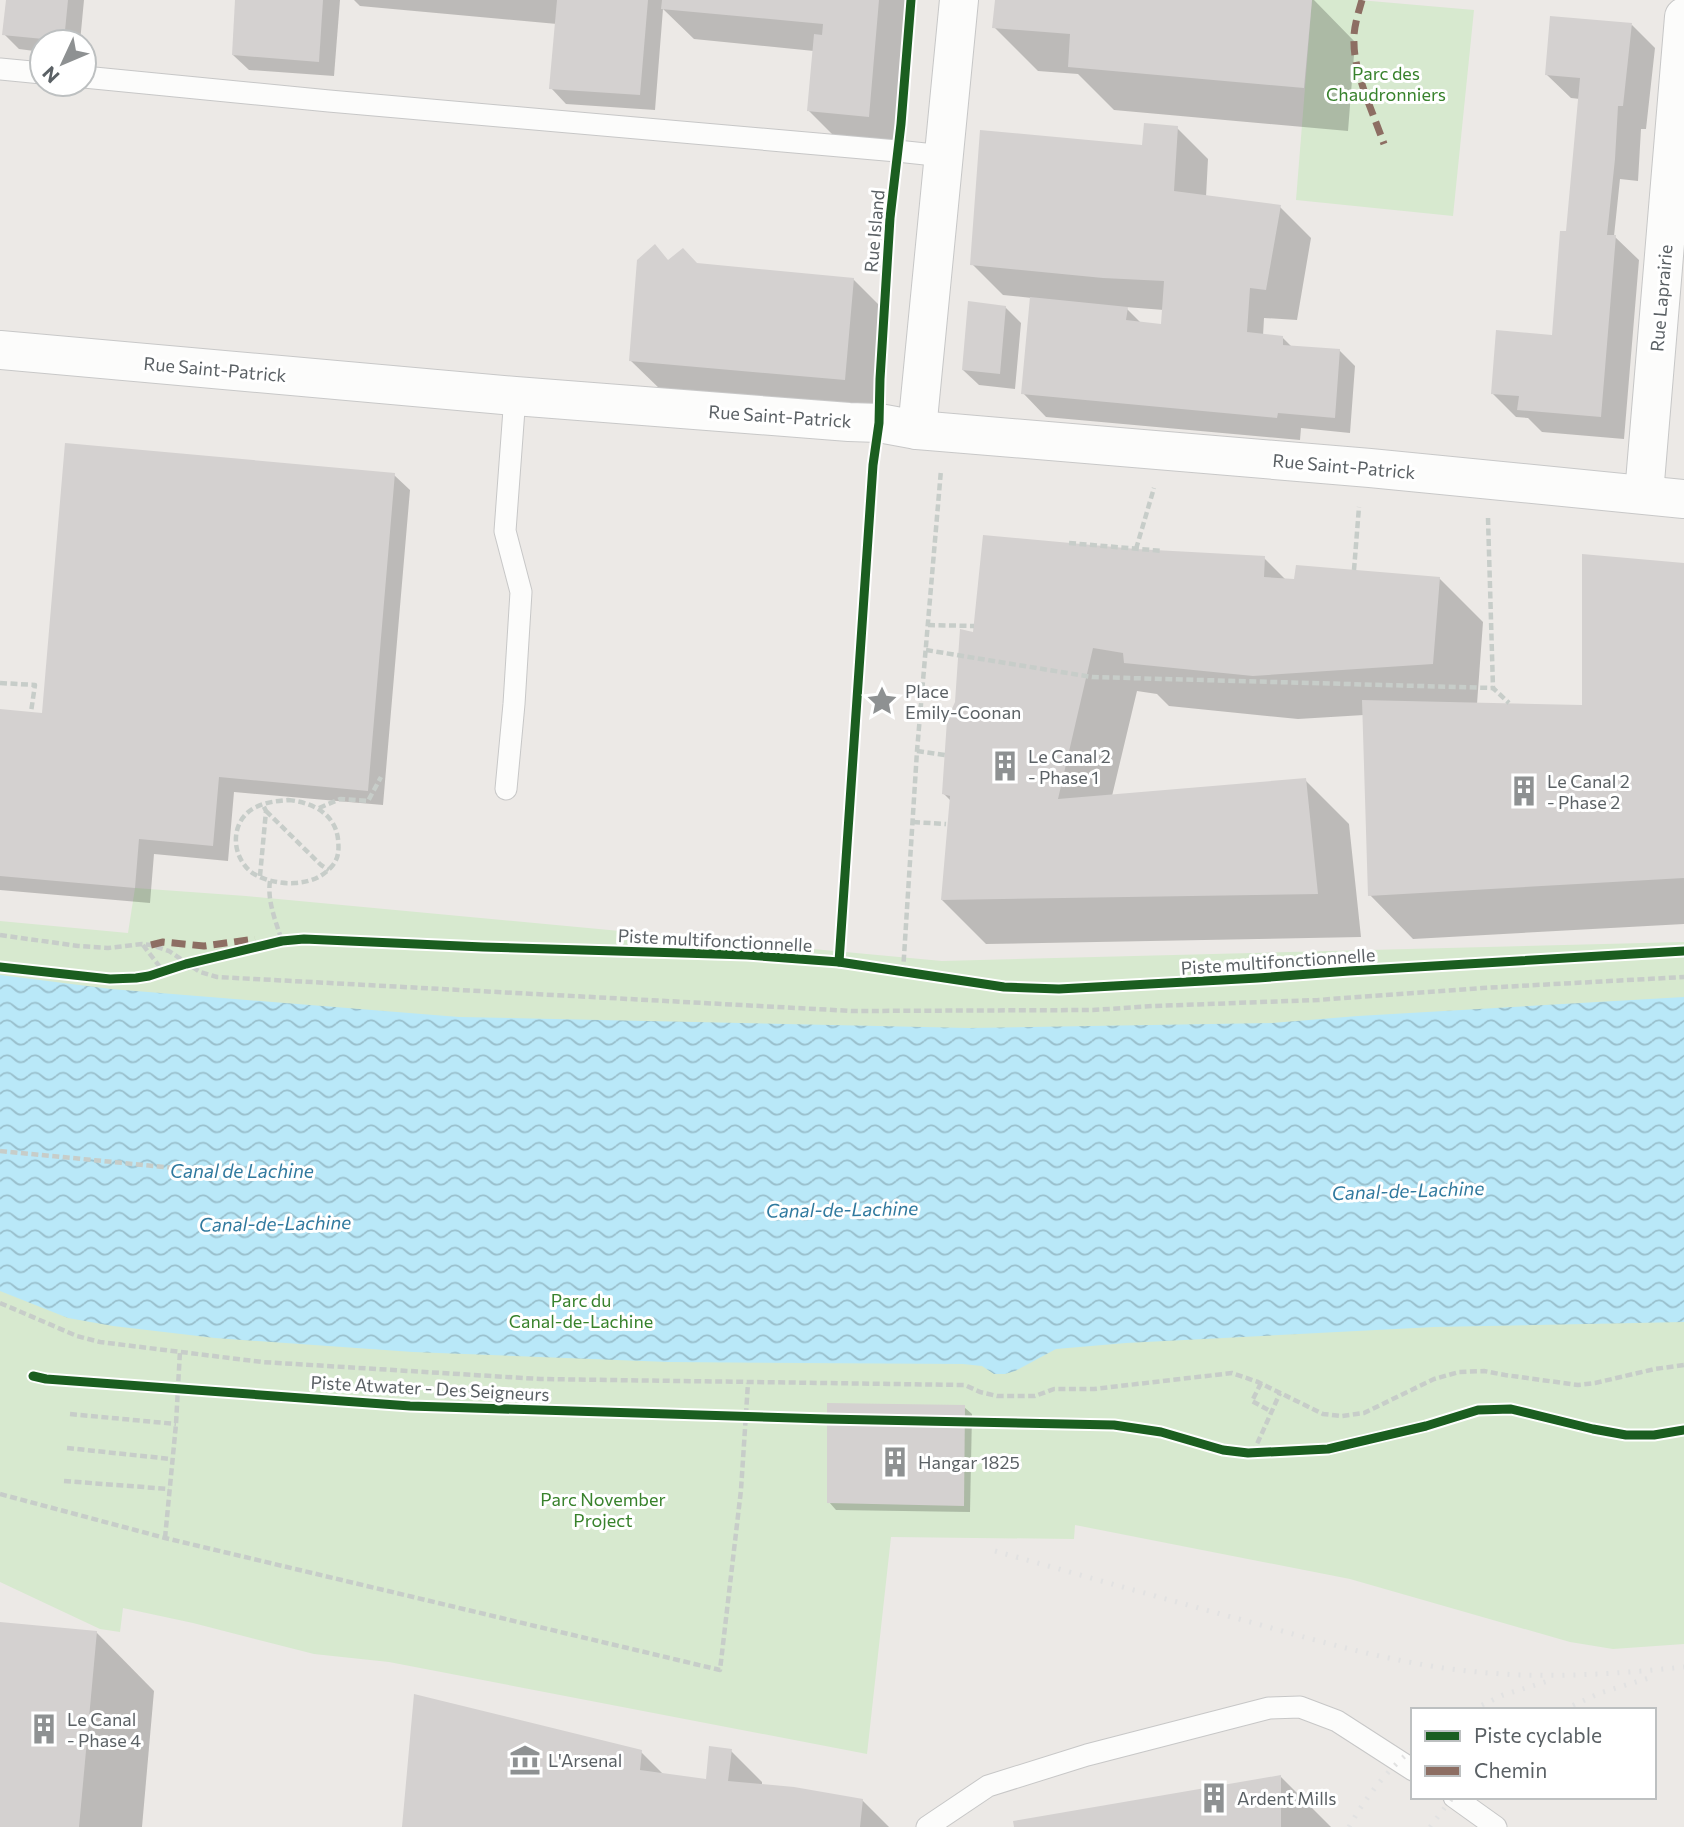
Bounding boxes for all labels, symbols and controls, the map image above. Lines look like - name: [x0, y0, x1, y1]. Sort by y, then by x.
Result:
- north arrow: [28, 28, 98, 98]
- text: N: [37, 62, 64, 88]
- park label: Parc des Chaudronniers: [1326, 62, 1446, 105]
- street label: Rue Island: [859, 189, 889, 273]
- street label: Rue Laprairie: [1645, 243, 1677, 353]
- street label: Rue Saint-Patrick: [143, 352, 288, 386]
- street label: Rue Saint-Patrick: [708, 400, 853, 432]
- street label: Rue Saint-Patrick: [1272, 449, 1417, 483]
- place label: Place Emily-Coonan: [905, 680, 1021, 723]
- place icon: Place Emily-Coonan: [865, 684, 899, 718]
- place label: Le Canal 2 - Phase 1: [1028, 745, 1111, 788]
- building icon: Le Canal 2 - Phase 1: [988, 749, 1022, 783]
- place label: Le Canal 2 - Phase 2: [1547, 770, 1630, 813]
- building icon: Le Canal 2 - Phase 2: [1507, 774, 1541, 808]
- street label: Piste multifonctionnelle: [617, 924, 813, 956]
- street label: Piste multifonctionnelle: [1180, 943, 1376, 979]
- water label: Canal de Lachine: [170, 1159, 314, 1182]
- water label: Canal-de-Lachine: [1331, 1176, 1485, 1204]
- water label: Canal-de-Lachine: [766, 1196, 918, 1222]
- water label: Canal-de-Lachine: [199, 1210, 351, 1236]
- park label: Parc du Canal-de-Lachine: [509, 1289, 653, 1332]
- street label: Piste Atwater - Des Seigneurs: [310, 1371, 550, 1405]
- building icon: Hangar 1825: [878, 1445, 912, 1479]
- place label: Hangar 1825: [918, 1451, 1020, 1473]
- park label: Parc November Project: [540, 1488, 666, 1531]
- place label: Le Canal - Phase 4: [67, 1708, 141, 1751]
- legend: [1411, 1708, 1656, 1799]
- building icon: Le Canal - Phase 4: [27, 1712, 61, 1746]
- text: Piste cyclable: [1474, 1722, 1602, 1747]
- museum icon: L'Arsenal: [508, 1743, 542, 1777]
- place label: L'Arsenal: [548, 1749, 622, 1771]
- text: Chemin: [1474, 1757, 1547, 1782]
- building icon: Ardent Mills: [1197, 1781, 1231, 1815]
- place label: Ardent Mills: [1237, 1787, 1337, 1809]

